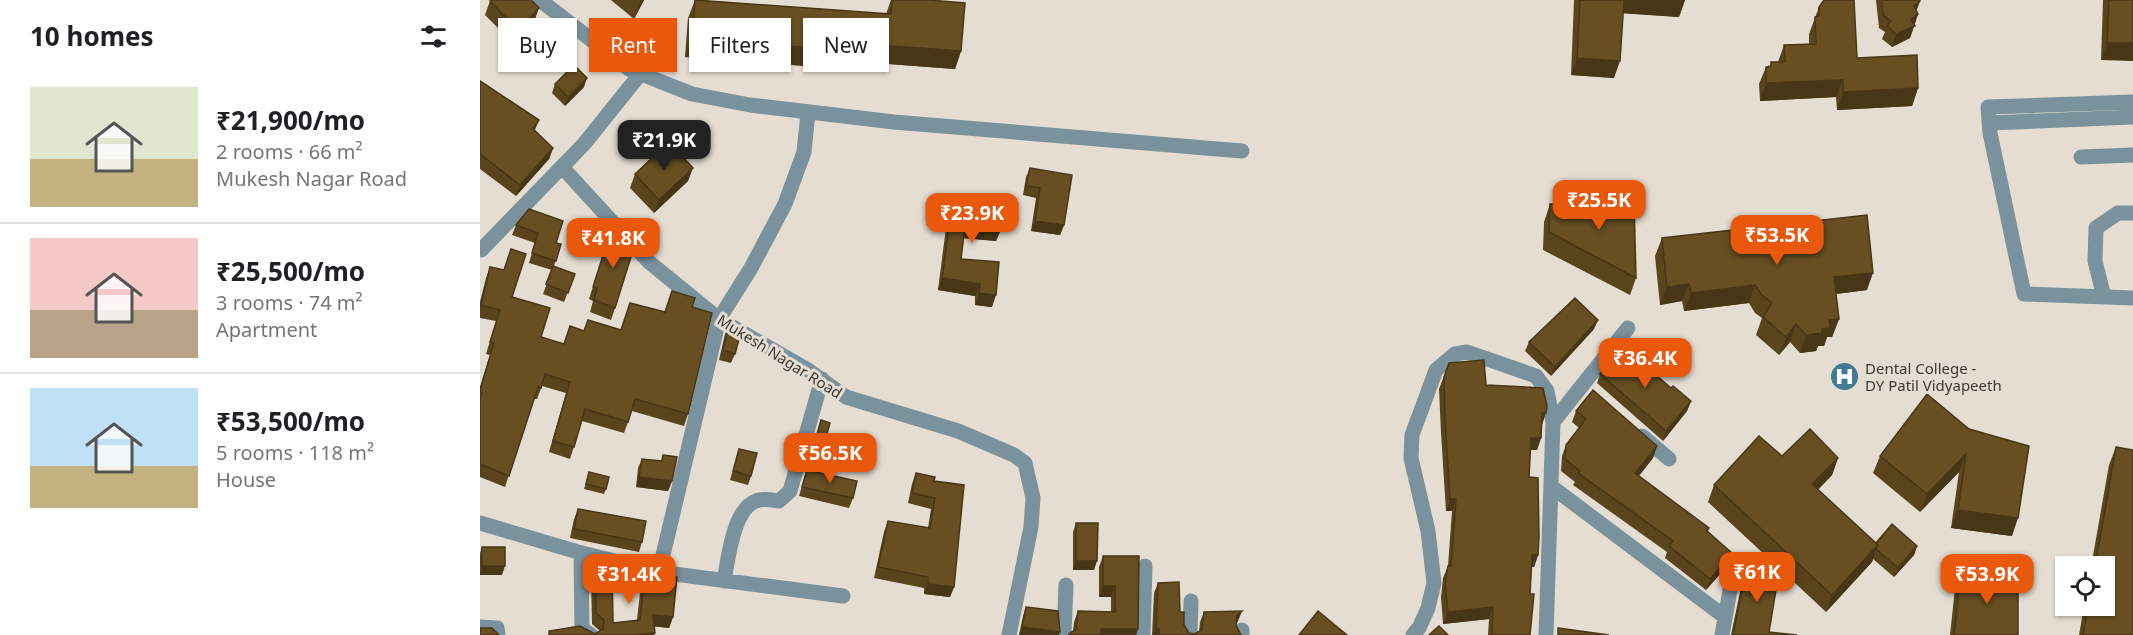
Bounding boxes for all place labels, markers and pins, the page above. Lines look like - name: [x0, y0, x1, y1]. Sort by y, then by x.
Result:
- pin: ₹21.9K: [615, 120, 713, 171]
- pin: ₹25.5K: [1550, 180, 1648, 231]
- pin: ₹23.9K: [923, 193, 1021, 244]
- pin: ₹53.5K: [1728, 215, 1826, 266]
- pin: ₹41.8K: [564, 218, 662, 269]
- pin: ₹36.4K: [1596, 338, 1694, 389]
- place label: Dental College - DY Patil Vidyapeeth: [1865, 358, 2002, 395]
- hospital icon: Dental College - DY Patil Vidyapeeth: [1828, 361, 1860, 393]
- pin: ₹56.5K: [781, 433, 879, 484]
- pin: ₹61K: [1721, 552, 1793, 603]
- pin: ₹31.4K: [580, 554, 678, 605]
- pin: ₹53.9K: [1938, 554, 2036, 605]

